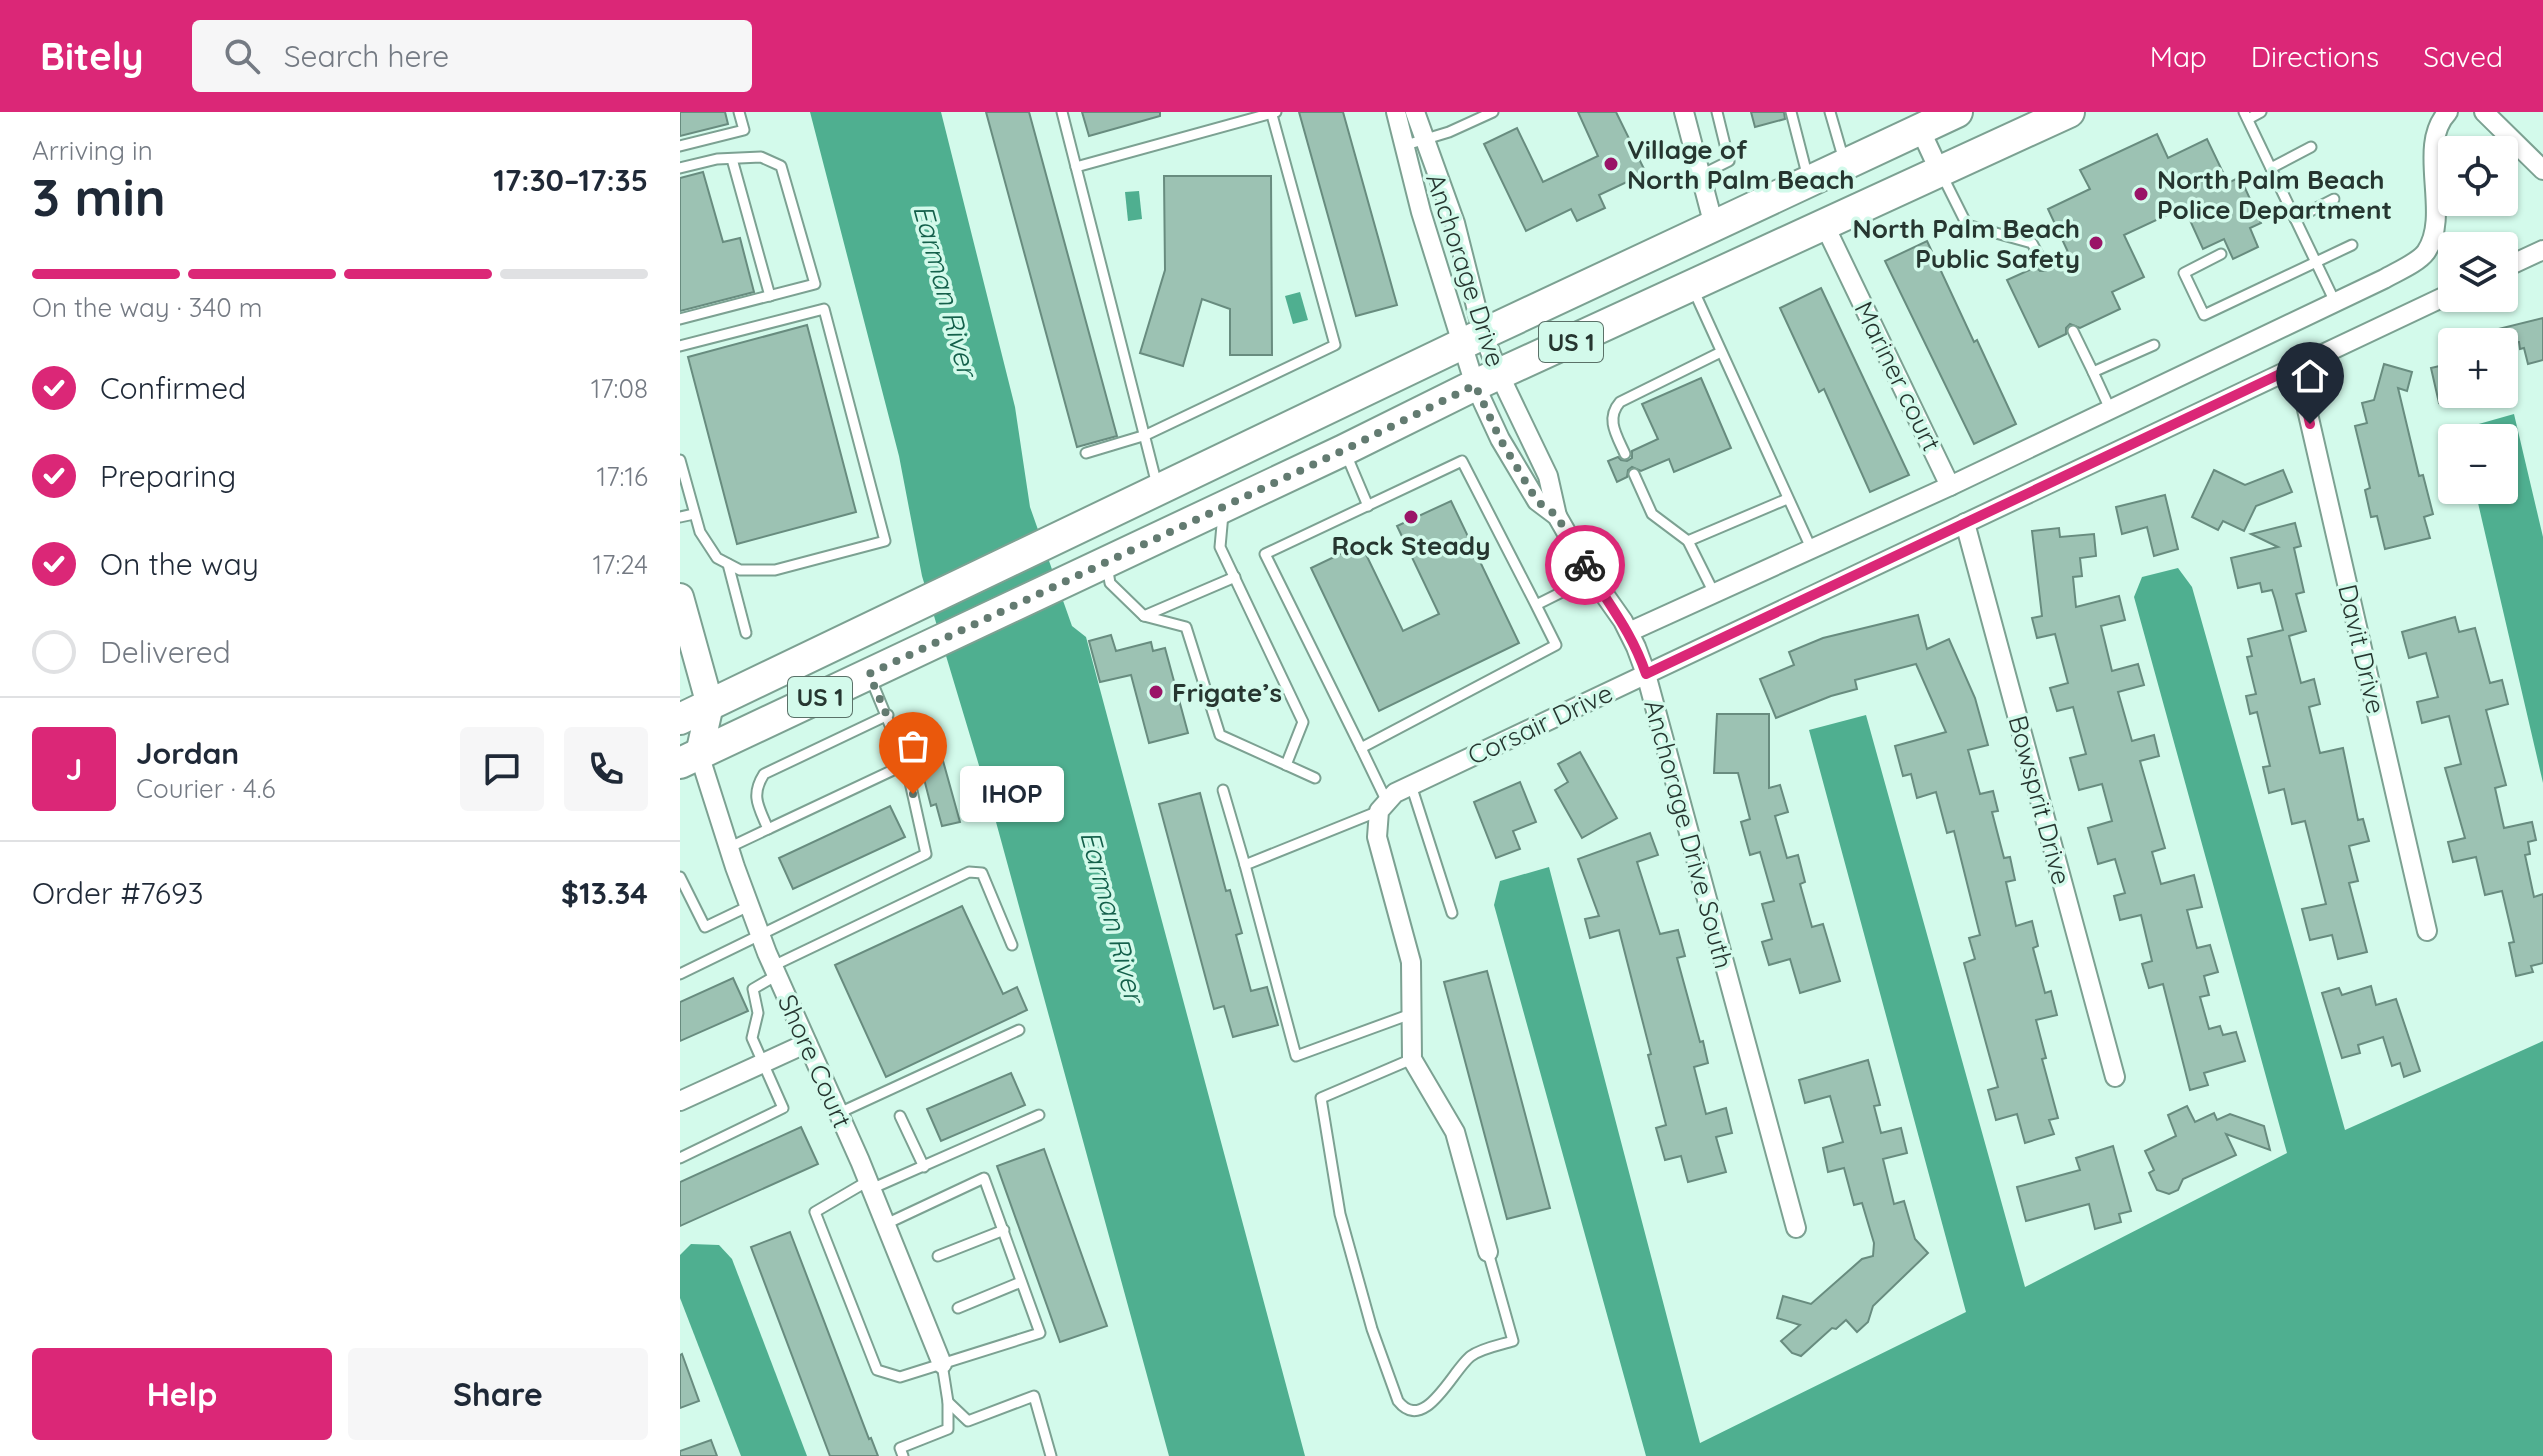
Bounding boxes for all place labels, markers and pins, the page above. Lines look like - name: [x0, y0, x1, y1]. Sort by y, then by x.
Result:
- place label: Village of North Palm Beach: [1627, 133, 1854, 196]
- marker: Village of North Palm Beach: [1602, 155, 1620, 173]
- place label: North Palm Beach Police Department: [2157, 163, 2392, 226]
- marker: North Palm Beach Police Department: [2132, 185, 2150, 203]
- place label: North Palm Beach Public Safety: [1853, 212, 2080, 275]
- marker: North Palm Beach Public Safety: [2087, 234, 2105, 252]
- pin: [2276, 342, 2344, 424]
- marker: Rock Steady: [1402, 508, 1420, 526]
- place label: Rock Steady: [1332, 529, 1490, 562]
- place label: Frigate’s: [1172, 676, 1282, 709]
- marker: Frigate’s: [1147, 683, 1165, 701]
- pin: [879, 712, 947, 794]
- callout: IHOP: [961, 766, 1065, 822]

